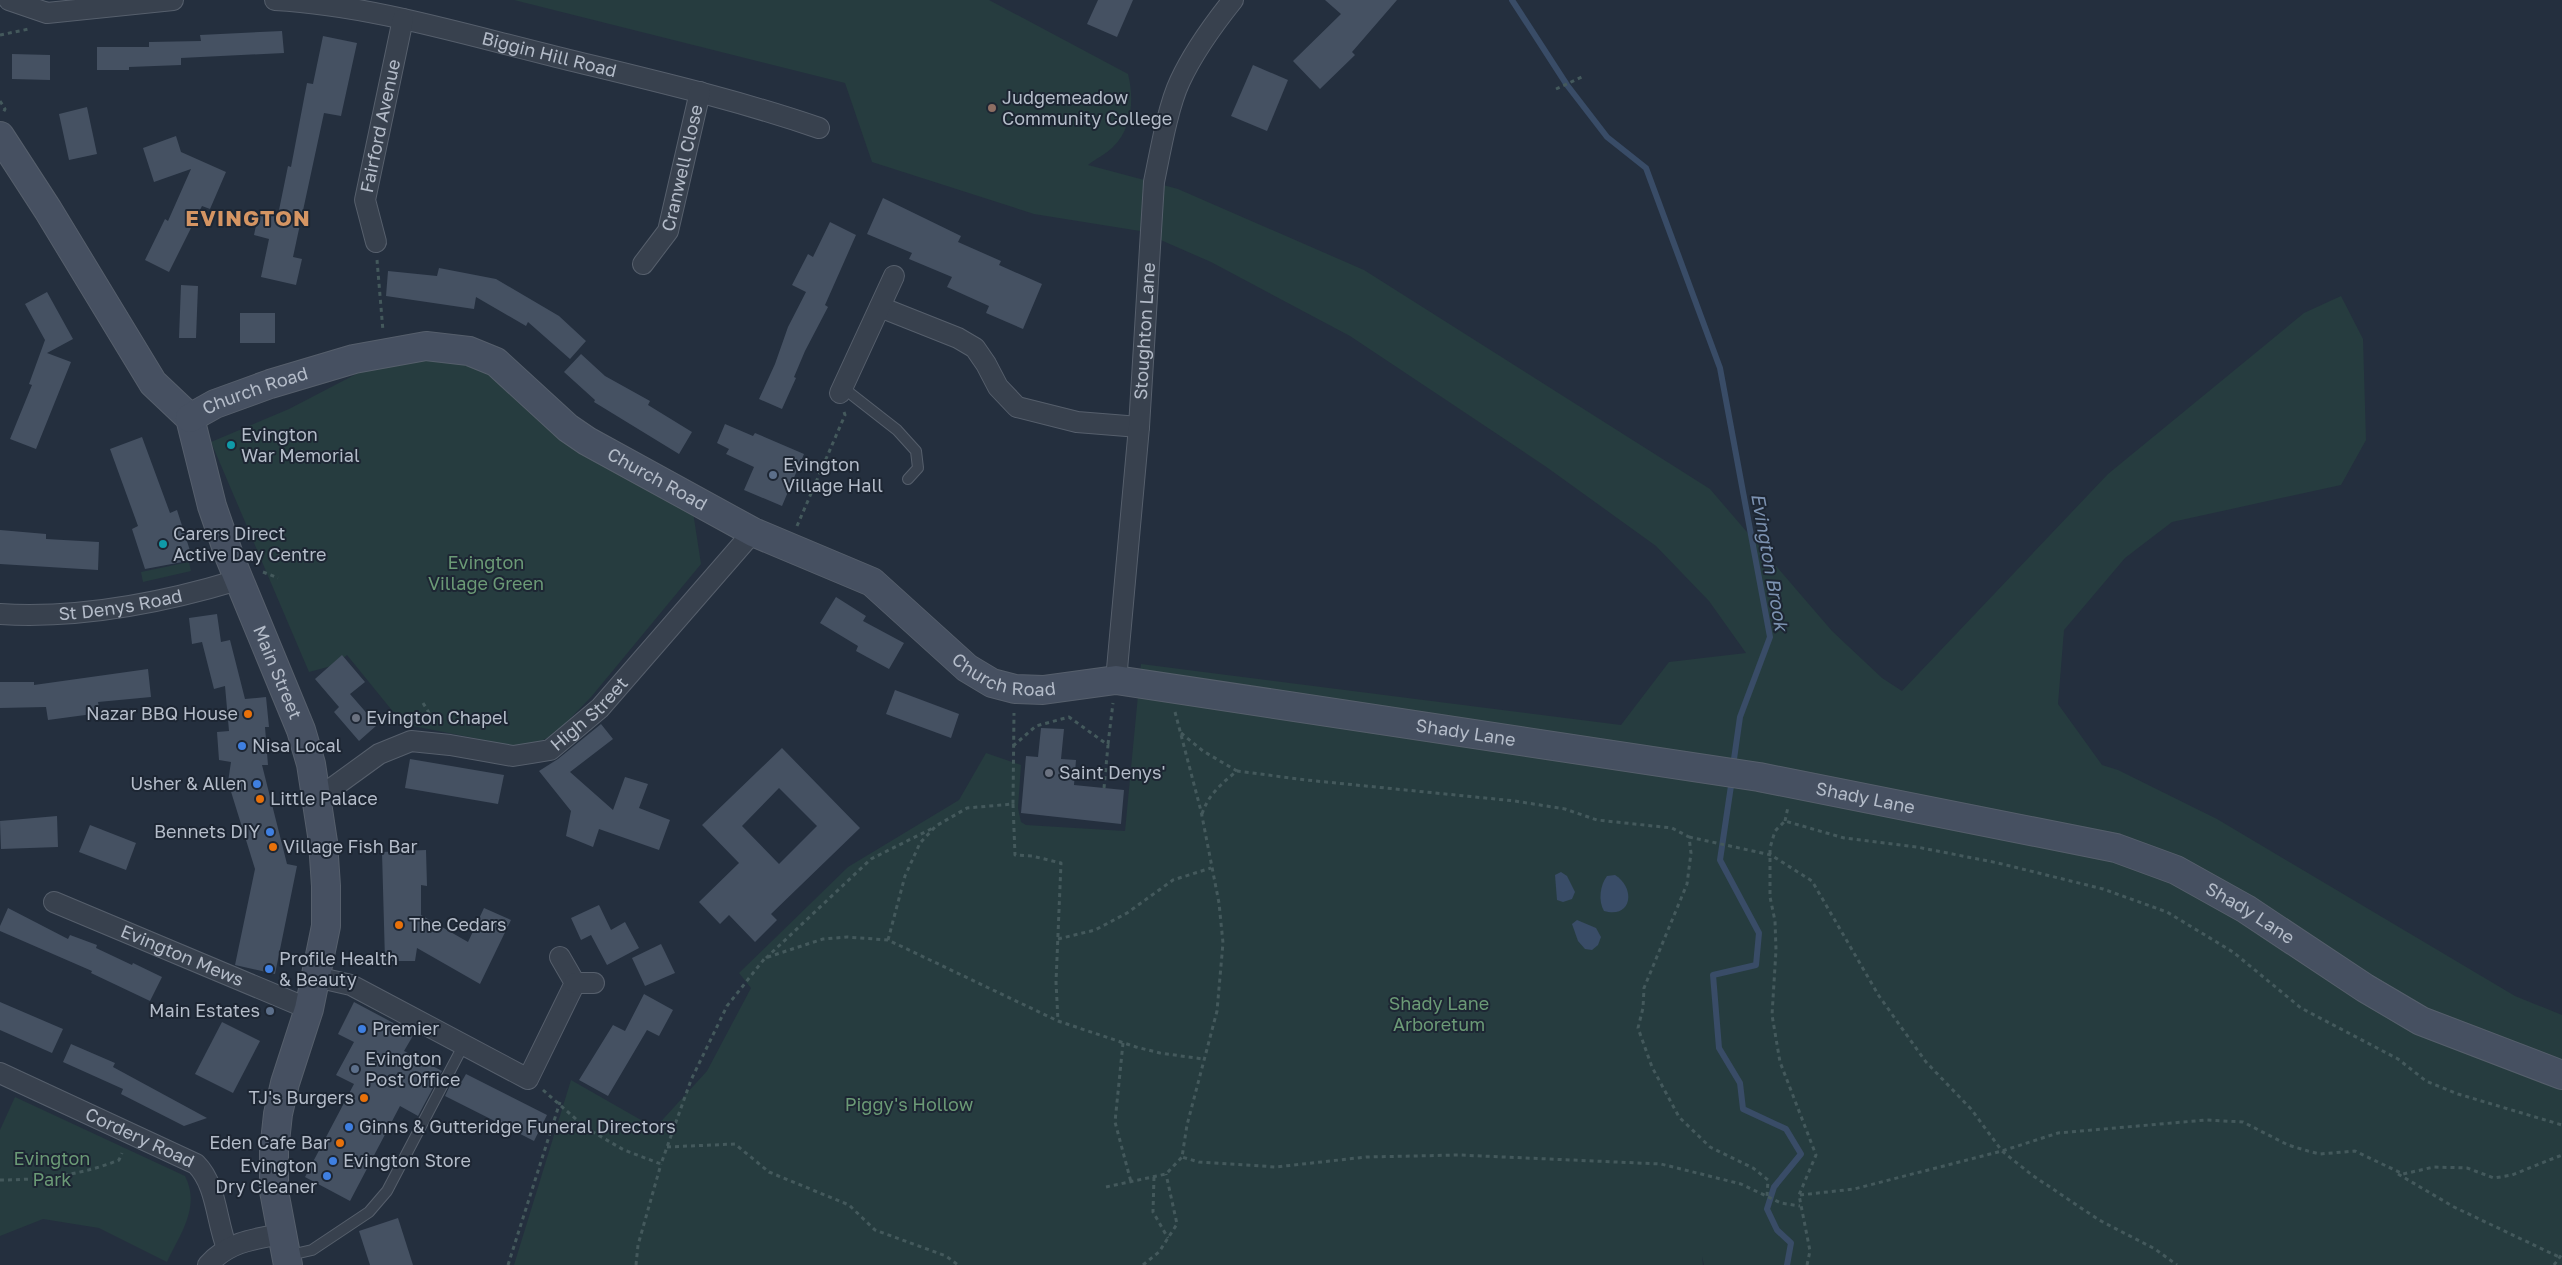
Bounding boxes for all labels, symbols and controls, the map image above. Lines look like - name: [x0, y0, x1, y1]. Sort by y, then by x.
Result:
- street label: Biggin Hill Road: [480, 26, 619, 81]
- street label: Fairford Avenue: [355, 57, 404, 195]
- place label: Judgemeadow Community College: [1002, 86, 1172, 129]
- street label: Cranwell Close: [656, 102, 707, 233]
- marker: Judgemeadow Community College: [986, 102, 998, 114]
- district label: EVINGTON: [185, 204, 311, 231]
- street label: Stoughton Lane: [1129, 262, 1159, 401]
- street label: Church Road: [198, 361, 310, 419]
- place label: Evington War Memorial: [241, 423, 360, 466]
- marker: Evington War Memorial: [225, 439, 237, 451]
- street label: Church Road: [604, 442, 711, 515]
- place label: Evington Village Hall: [783, 453, 883, 496]
- marker: Evington Village Hall: [767, 469, 779, 481]
- water label: Evington Brook: [1747, 491, 1794, 635]
- place label: Carers Direct Active Day Centre: [173, 522, 326, 565]
- marker: Carers Direct Active Day Centre: [157, 538, 169, 550]
- park label: Evington Village Green: [428, 551, 544, 594]
- street label: St Denys Road: [58, 584, 184, 624]
- street label: Main Street: [249, 622, 307, 722]
- street label: Church Road: [948, 648, 1057, 700]
- street label: High Street: [545, 672, 632, 755]
- place label: Nazar BBQ House: [86, 702, 238, 724]
- place label: Evington Chapel: [366, 706, 508, 728]
- marker: Nazar BBQ House: [242, 708, 254, 720]
- marker: Evington Chapel: [350, 712, 362, 724]
- street label: Shady Lane: [1415, 713, 1517, 750]
- place label: Nisa Local: [252, 734, 342, 756]
- marker: Nisa Local: [236, 740, 248, 752]
- place label: Saint Denys': [1059, 761, 1165, 783]
- marker: Saint Denys': [1043, 767, 1055, 779]
- place label: Usher & Allen: [130, 772, 247, 794]
- street label: Shady Lane: [1814, 777, 1917, 818]
- marker: Usher & Allen: [251, 778, 263, 790]
- place label: Little Palace: [270, 787, 378, 809]
- marker: Little Palace: [254, 793, 266, 805]
- place label: Bennets DIY: [154, 820, 260, 842]
- marker: Bennets DIY: [264, 826, 276, 838]
- place label: Village Fish Bar: [283, 835, 417, 857]
- marker: Village Fish Bar: [267, 841, 279, 853]
- street label: Shady Lane: [2202, 877, 2299, 948]
- place label: The Cedars: [409, 913, 507, 935]
- street label: Evington Mews: [118, 919, 247, 990]
- marker: The Cedars: [393, 919, 405, 931]
- place label: Profile Health & Beauty: [279, 947, 398, 990]
- marker: Profile Health & Beauty: [263, 963, 275, 975]
- park label: Shady Lane Arboretum: [1389, 992, 1489, 1035]
- place label: Main Estates: [149, 999, 260, 1021]
- marker: Main Estates: [264, 1005, 276, 1017]
- place label: Premier: [372, 1017, 439, 1039]
- marker: Premier: [356, 1023, 368, 1035]
- place label: Evington Post Office: [365, 1047, 460, 1090]
- marker: Evington Post Office: [349, 1063, 361, 1075]
- place label: TJ's Burgers: [248, 1086, 354, 1108]
- marker: TJ's Burgers: [358, 1092, 370, 1104]
- park label: Piggy's Hollow: [845, 1093, 974, 1115]
- street label: Cordery Road: [82, 1102, 198, 1172]
- place label: Ginns & Gutteridge Funeral Directors: [359, 1115, 676, 1137]
- marker: Ginns & Gutteridge Funeral Directors: [343, 1121, 355, 1133]
- place label: Eden Cafe Bar: [209, 1131, 330, 1153]
- marker: Eden Cafe Bar: [334, 1137, 346, 1149]
- park label: Evington Park: [14, 1147, 90, 1190]
- place label: Evington Store: [343, 1149, 471, 1171]
- place label: Evington Dry Cleaner: [215, 1154, 317, 1197]
- marker: Evington Store: [327, 1155, 339, 1167]
- marker: Evington Dry Cleaner: [321, 1170, 333, 1182]

